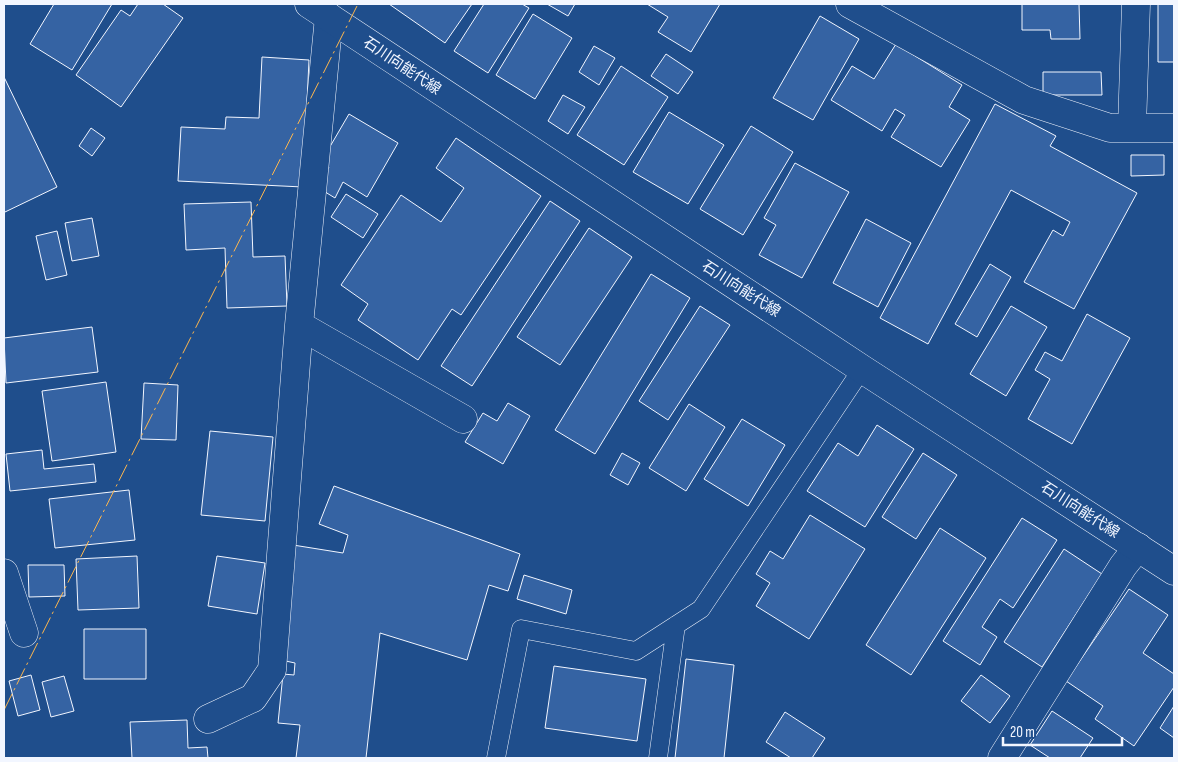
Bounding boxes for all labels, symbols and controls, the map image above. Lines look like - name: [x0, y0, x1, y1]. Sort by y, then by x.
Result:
- street label: 石川向能代線: [359, 33, 445, 99]
- street label: 石川向能代線: [698, 257, 784, 321]
- street label: 石川向能代線: [1037, 478, 1123, 542]
- scale bar: [1003, 714, 1122, 746]
- text: 20 m: [1010, 723, 1035, 742]

